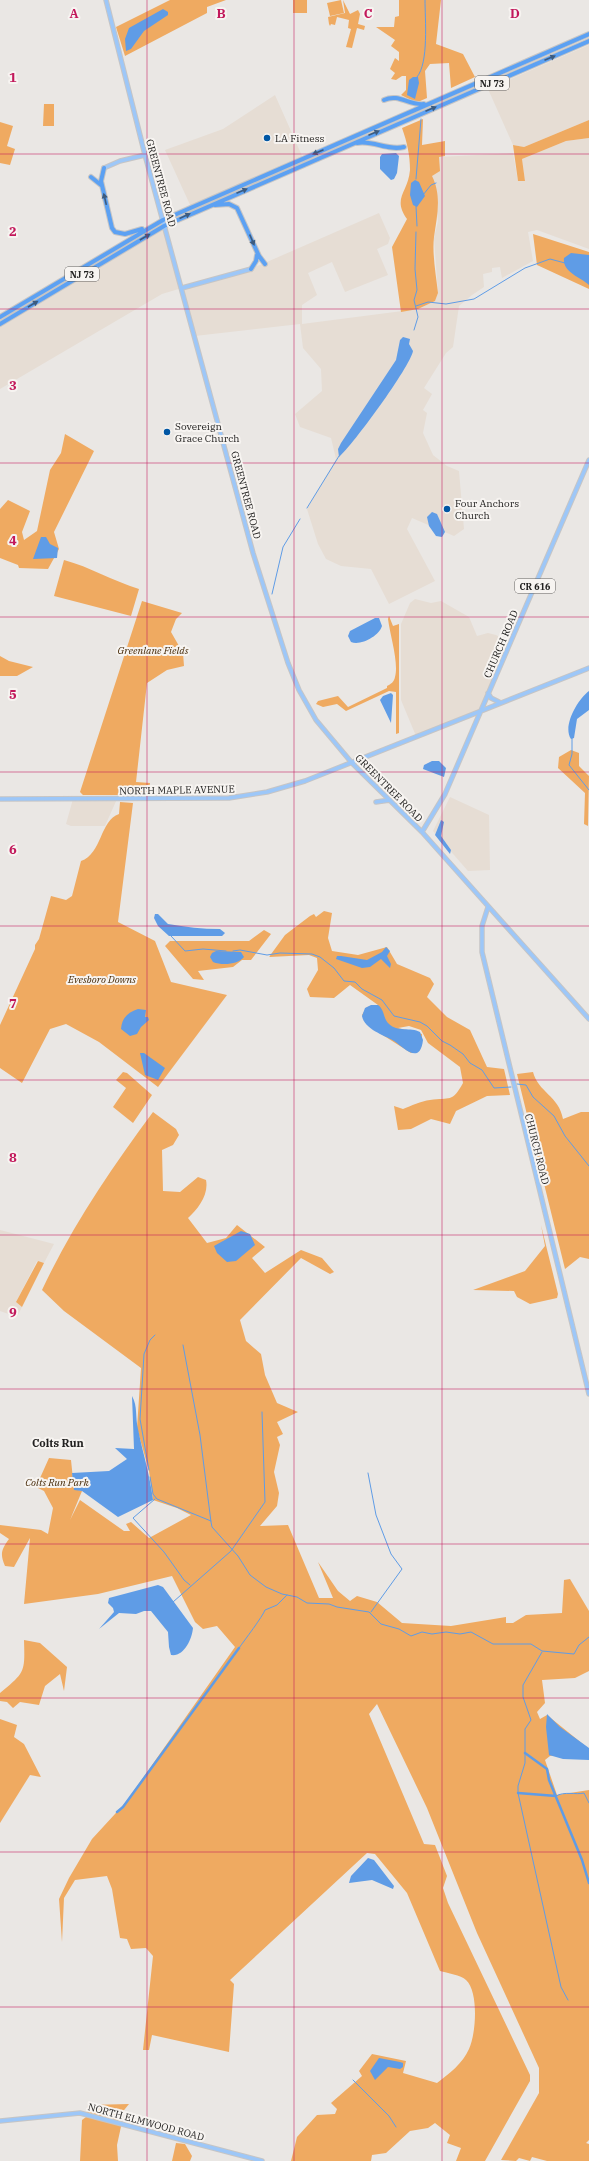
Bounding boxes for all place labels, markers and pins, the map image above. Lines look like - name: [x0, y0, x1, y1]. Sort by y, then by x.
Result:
- place label: LA Fitness: [275, 132, 324, 145]
- marker: LA Fitness: [262, 133, 272, 143]
- place label: Sovereign Grace Church: [175, 420, 240, 445]
- marker: Sovereign Grace Church: [162, 427, 172, 437]
- place label: Four Anchors Church: [455, 497, 519, 522]
- marker: Four Anchors Church: [442, 504, 452, 514]

